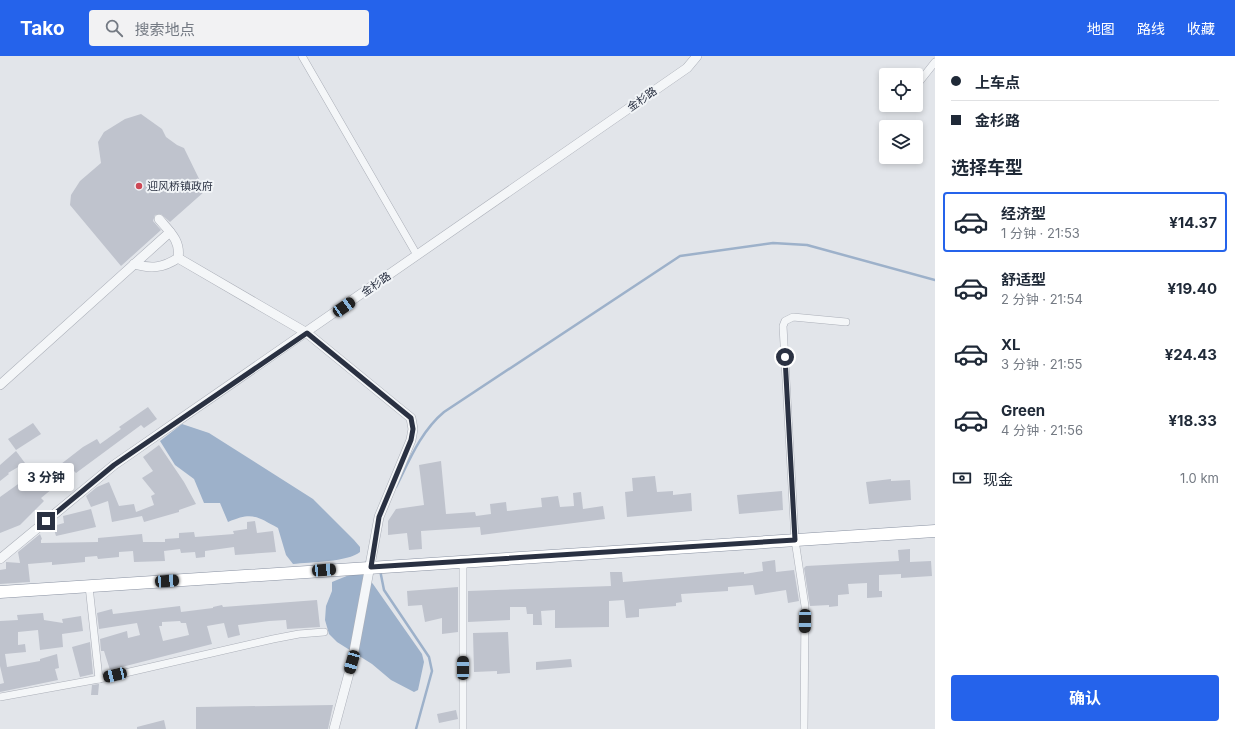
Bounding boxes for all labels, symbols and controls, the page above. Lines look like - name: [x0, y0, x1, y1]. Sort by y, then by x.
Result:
- search box: [89, 10, 369, 46]
- text: Tako: [20, 17, 65, 40]
- icon: search: [103, 17, 125, 39]
- text: 搜索地点: [135, 20, 195, 39]
- text: 地图: [1087, 20, 1115, 37]
- text: 路线: [1137, 20, 1165, 37]
- text: 收藏: [1187, 20, 1215, 37]
- map controls: [879, 68, 923, 164]
- button: locate: [879, 68, 923, 112]
- text: 上车点: [975, 73, 1020, 92]
- street label: 金杉路: [624, 84, 660, 114]
- text: 金杉路: [975, 111, 1020, 130]
- button: layers: [879, 120, 923, 164]
- text: 选择车型: [951, 157, 1023, 178]
- place label: 迎风桥镇政府: [147, 179, 213, 193]
- marker: 迎风桥镇政府: [134, 181, 144, 191]
- icon: car: [953, 204, 989, 240]
- text: 经济型: [1001, 204, 1046, 223]
- text: ¥14.37: [1169, 213, 1217, 232]
- text: 1 分钟 · 21:53: [1001, 225, 1080, 241]
- street label: 金杉路: [358, 269, 394, 299]
- icon: car: [953, 270, 989, 306]
- text: 舒适型: [1001, 270, 1046, 289]
- text: ¥19.40: [1167, 279, 1217, 298]
- text: 2 分钟 · 21:54: [1001, 291, 1083, 307]
- car: [331, 295, 357, 319]
- text: XL: [1001, 335, 1021, 354]
- icon: car: [953, 336, 989, 372]
- text: ¥24.43: [1165, 345, 1217, 364]
- route start: [776, 348, 794, 366]
- text: 3 分钟 · 21:55: [1001, 356, 1083, 372]
- text: Green: [1001, 401, 1045, 420]
- icon: car: [953, 402, 989, 438]
- text: ¥18.33: [1168, 411, 1217, 430]
- text: 4 分钟 · 21:56: [1001, 422, 1083, 438]
- callout: 3 分钟: [18, 463, 74, 491]
- icon: cash: [951, 467, 973, 489]
- text: 3 分钟: [27, 469, 65, 485]
- text: 现金: [983, 470, 1013, 489]
- text: 1.0 km: [1180, 470, 1219, 486]
- route end: [37, 512, 55, 530]
- car: [312, 563, 336, 577]
- car: [155, 574, 179, 588]
- car: [799, 609, 811, 633]
- car: [343, 649, 361, 675]
- car: [457, 656, 469, 680]
- car: [102, 666, 128, 684]
- button: 确认: [951, 675, 1219, 721]

